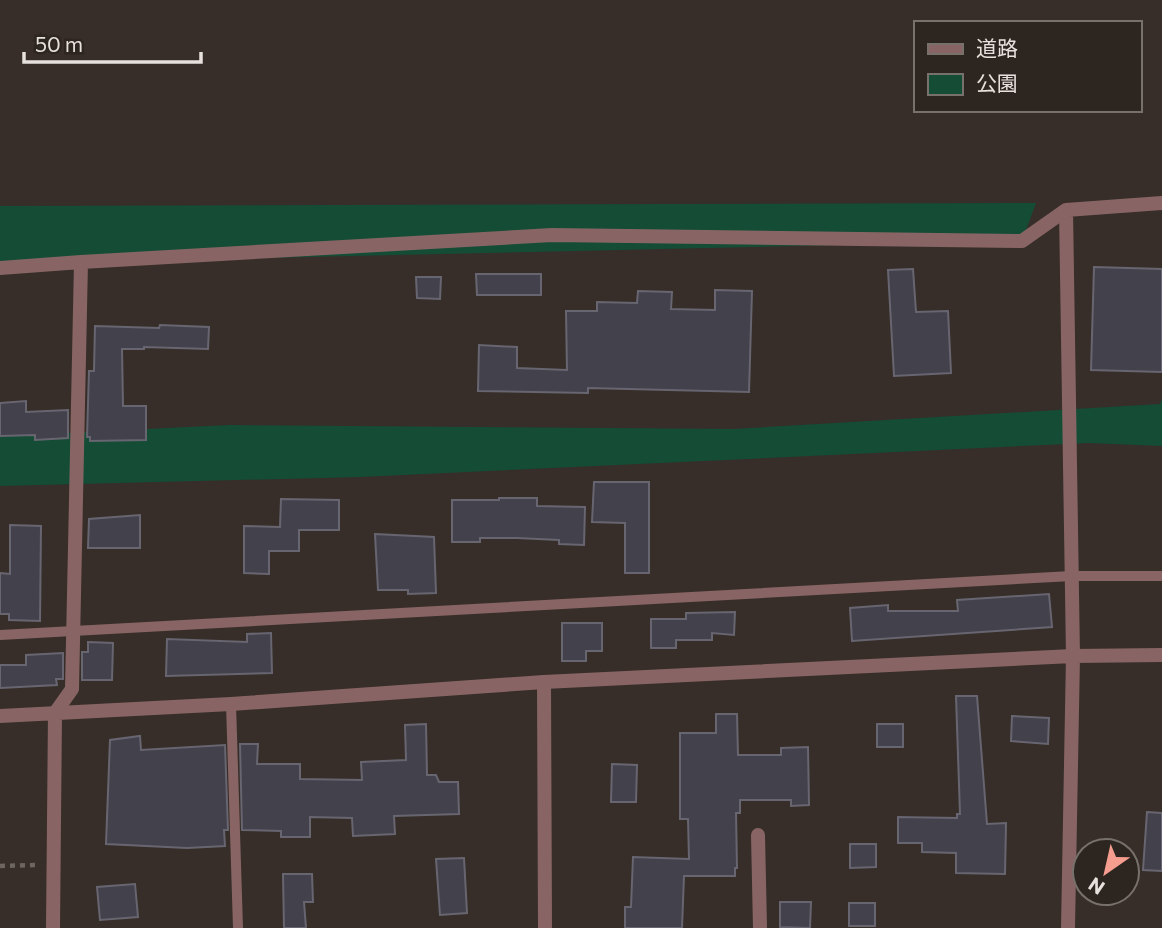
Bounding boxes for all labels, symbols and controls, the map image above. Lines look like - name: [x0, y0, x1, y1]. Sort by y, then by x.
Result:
- scale bar: [24, 21, 201, 65]
- legend: [914, 21, 1141, 112]
- text: 50 m: [35, 31, 83, 56]
- text: 道路: [976, 35, 1018, 60]
- text: 公園: [976, 70, 1018, 95]
- north arrow: [1071, 837, 1141, 907]
- text: N: [1084, 873, 1109, 900]

